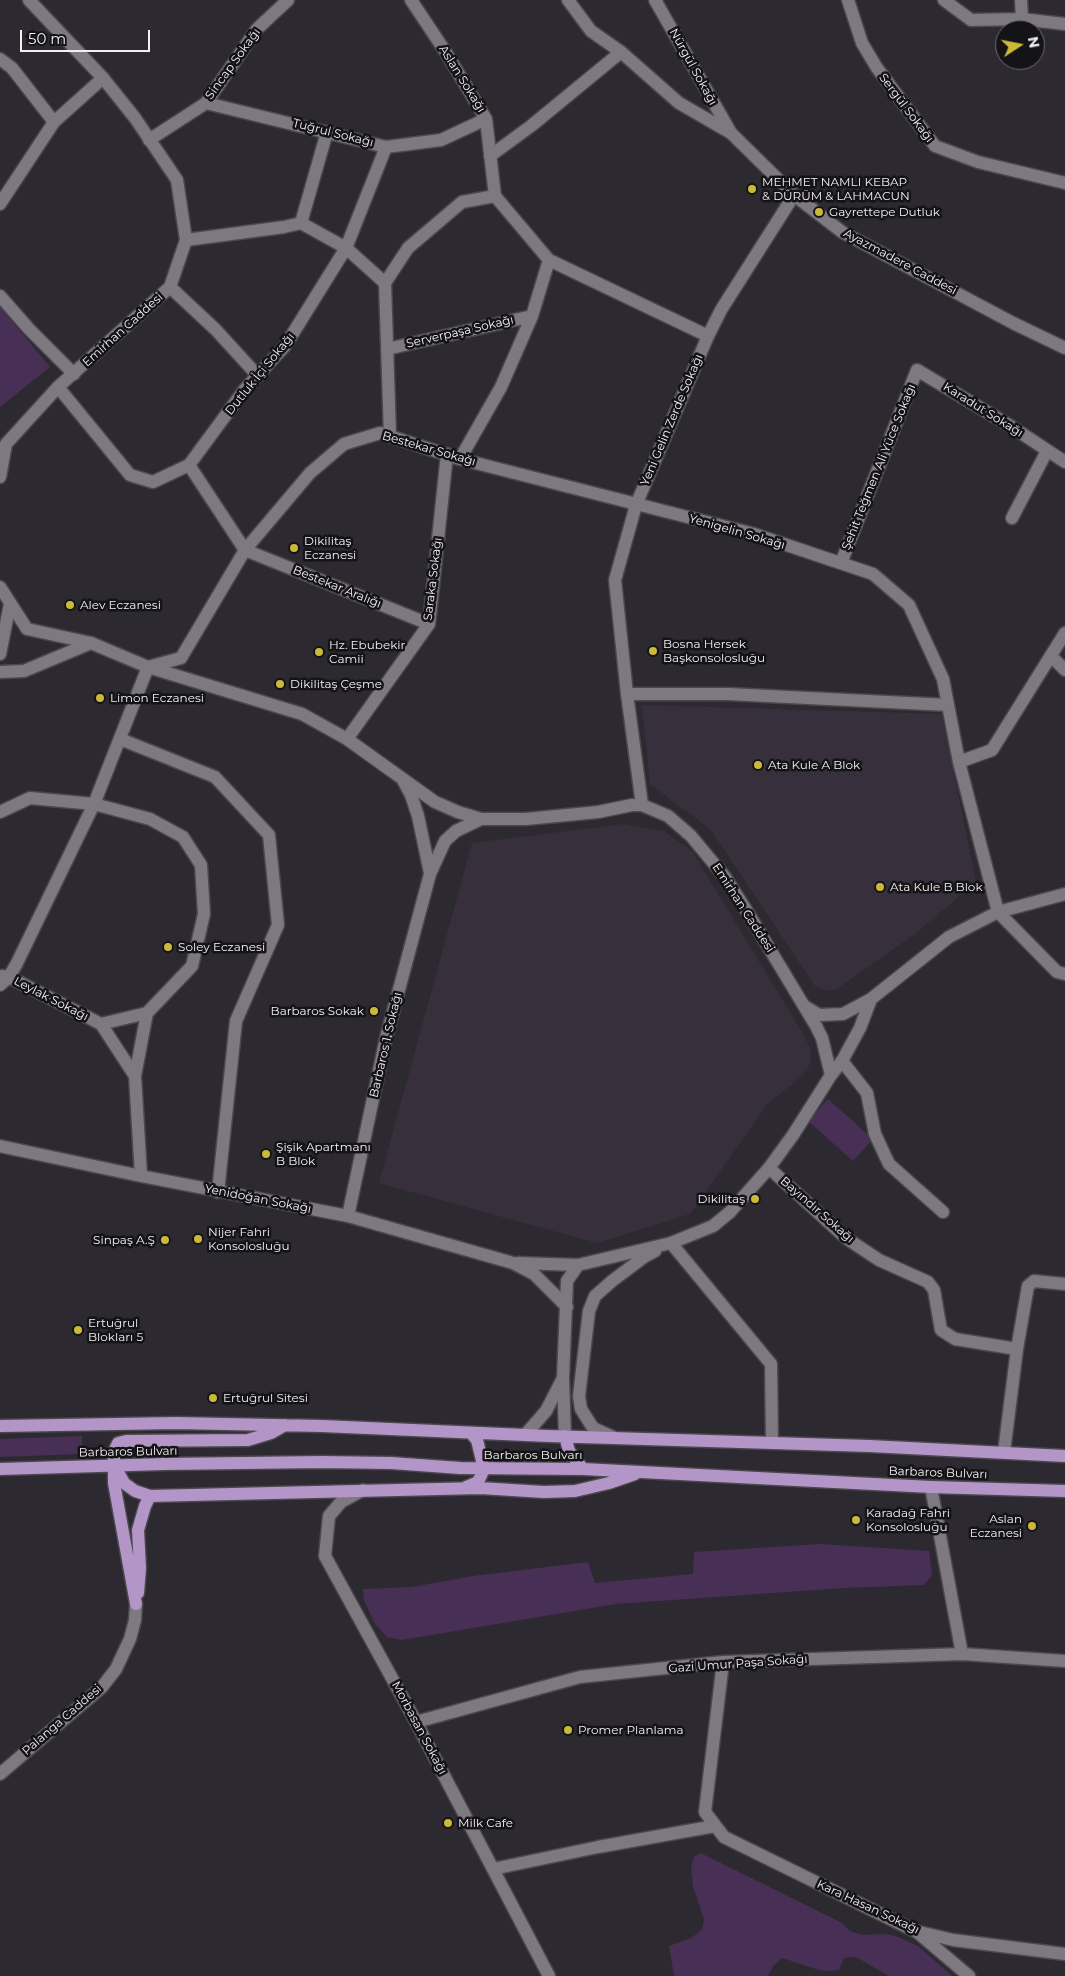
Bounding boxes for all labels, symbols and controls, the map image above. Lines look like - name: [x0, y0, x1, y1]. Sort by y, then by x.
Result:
- scale bar: [22, 20, 152, 52]
- north arrow: [995, 20, 1045, 70]
- street label: Sincap Sokağı: [202, 26, 264, 102]
- street label: Nürgül Sokağı: [666, 26, 720, 108]
- text: 50 m: [28, 29, 66, 48]
- text: N: [1024, 35, 1044, 50]
- street label: Aslan Sokağı: [436, 43, 488, 115]
- street label: Sergül Sokağı: [875, 71, 937, 145]
- street label: Tuğrul Sokağı: [291, 116, 375, 150]
- place label: MEHMET NAMLI KEBAP & DÜRÜM & LAHMACUN: [762, 175, 910, 203]
- marker: MEHMET NAMLI KEBAP & DÜRÜM & LAHMACUN: [746, 183, 758, 195]
- place label: Gayrettepe Dutluk: [829, 205, 940, 219]
- marker: Gayrettepe Dutluk: [813, 206, 825, 218]
- street label: Ayazmadere Caddesi: [841, 226, 959, 298]
- street label: Emirhan Caddesi: [80, 290, 166, 370]
- street label: Serverpaşa Sokağı: [405, 313, 515, 351]
- street label: Dutluk İçi Sokağı: [222, 330, 298, 418]
- street label: Yeni Gelin Zerde Sokağı: [638, 352, 706, 488]
- street label: Karadut Sokağı: [940, 380, 1026, 440]
- street label: Şehit Teğmen Ali Yüce Sokağı: [839, 382, 919, 552]
- street label: Bestekar Sokağı: [381, 429, 477, 469]
- street label: Yenigelin Sokağı: [687, 511, 787, 553]
- place label: Dikilitaş Eczanesi: [304, 534, 356, 562]
- street label: Saraka Sokağı: [421, 537, 445, 621]
- marker: Dikilitaş Eczanesi: [288, 542, 300, 554]
- street label: Bestekar Aralığı: [291, 563, 383, 611]
- place label: Alev Eczanesi: [80, 598, 161, 612]
- marker: Alev Eczanesi: [64, 599, 76, 611]
- place label: Bosna Hersek Başkonsolosluğu: [663, 637, 765, 665]
- place label: Hz. Ebubekir Camii: [329, 638, 405, 666]
- marker: Bosna Hersek Başkonsolosluğu: [647, 645, 659, 657]
- marker: Hz. Ebubekir Camii: [313, 646, 325, 658]
- place label: Dikilitaş Çeşme: [290, 677, 382, 691]
- marker: Dikilitaş Çeşme: [274, 678, 286, 690]
- place label: Limon Eczanesi: [110, 691, 204, 705]
- marker: Limon Eczanesi: [94, 692, 106, 704]
- place label: Ata Kule A Blok: [768, 758, 860, 772]
- marker: Ata Kule A Blok: [752, 759, 764, 771]
- street label: Emirhan Caddesi: [709, 861, 777, 955]
- place label: Ata Kule B Blok: [890, 880, 983, 894]
- marker: Ata Kule B Blok: [874, 881, 886, 893]
- place label: Soley Eczanesi: [178, 940, 265, 954]
- marker: Soley Eczanesi: [162, 941, 174, 953]
- street label: Leylak Sokağı: [11, 974, 91, 1024]
- street label: Barbaros 1. Sokağı: [367, 991, 405, 1099]
- place label: Barbaros Sokak: [271, 1004, 364, 1018]
- marker: Barbaros Sokak: [368, 1005, 380, 1017]
- place label: Şişik Apartmanı B Blok: [276, 1140, 371, 1168]
- marker: Şişik Apartmanı B Blok: [260, 1148, 272, 1160]
- street label: Bayındır Sokağı: [777, 1174, 857, 1246]
- street label: Yenidoğan Sokağı: [204, 1182, 312, 1216]
- place label: Dikilitaş: [698, 1192, 745, 1206]
- marker: Dikilitaş: [749, 1193, 761, 1205]
- place label: Nijer Fahri Konsolosluğu: [208, 1225, 289, 1253]
- place label: Sinpaş A.Ş: [93, 1233, 155, 1247]
- marker: Nijer Fahri Konsolosluğu: [192, 1233, 204, 1245]
- marker: Sinpaş A.Ş: [159, 1234, 171, 1246]
- place label: Ertuğrul Blokları 5: [88, 1316, 143, 1344]
- marker: Ertuğrul Blokları 5: [72, 1324, 84, 1336]
- place label: Ertuğrul Sitesi: [223, 1391, 308, 1405]
- marker: Ertuğrul Sitesi: [207, 1392, 219, 1404]
- street label: Barbaros Bulvarı: [78, 1444, 178, 1460]
- street label: Barbaros Bulvarı: [484, 1448, 582, 1462]
- street label: Barbaros Bulvarı: [888, 1464, 988, 1482]
- place label: Karadağ Fahri Konsolosluğu: [866, 1506, 950, 1534]
- place label: Aslan Eczanesi: [970, 1512, 1022, 1540]
- marker: Karadağ Fahri Konsolosluğu: [850, 1514, 862, 1526]
- marker: Aslan Eczanesi: [1026, 1520, 1038, 1532]
- street label: Gazi Umur Paşa Sokağı: [668, 1652, 808, 1676]
- street label: Morbasan Sokağı: [388, 1679, 450, 1777]
- street label: Palanga Caddesi: [19, 1682, 105, 1758]
- place label: Promer Planlama: [578, 1723, 684, 1737]
- marker: Promer Planlama: [562, 1724, 574, 1736]
- place label: Milk Cafe: [458, 1816, 513, 1830]
- marker: Milk Cafe: [442, 1817, 454, 1829]
- street label: Kara Hasan Sokağı: [814, 1877, 922, 1937]

